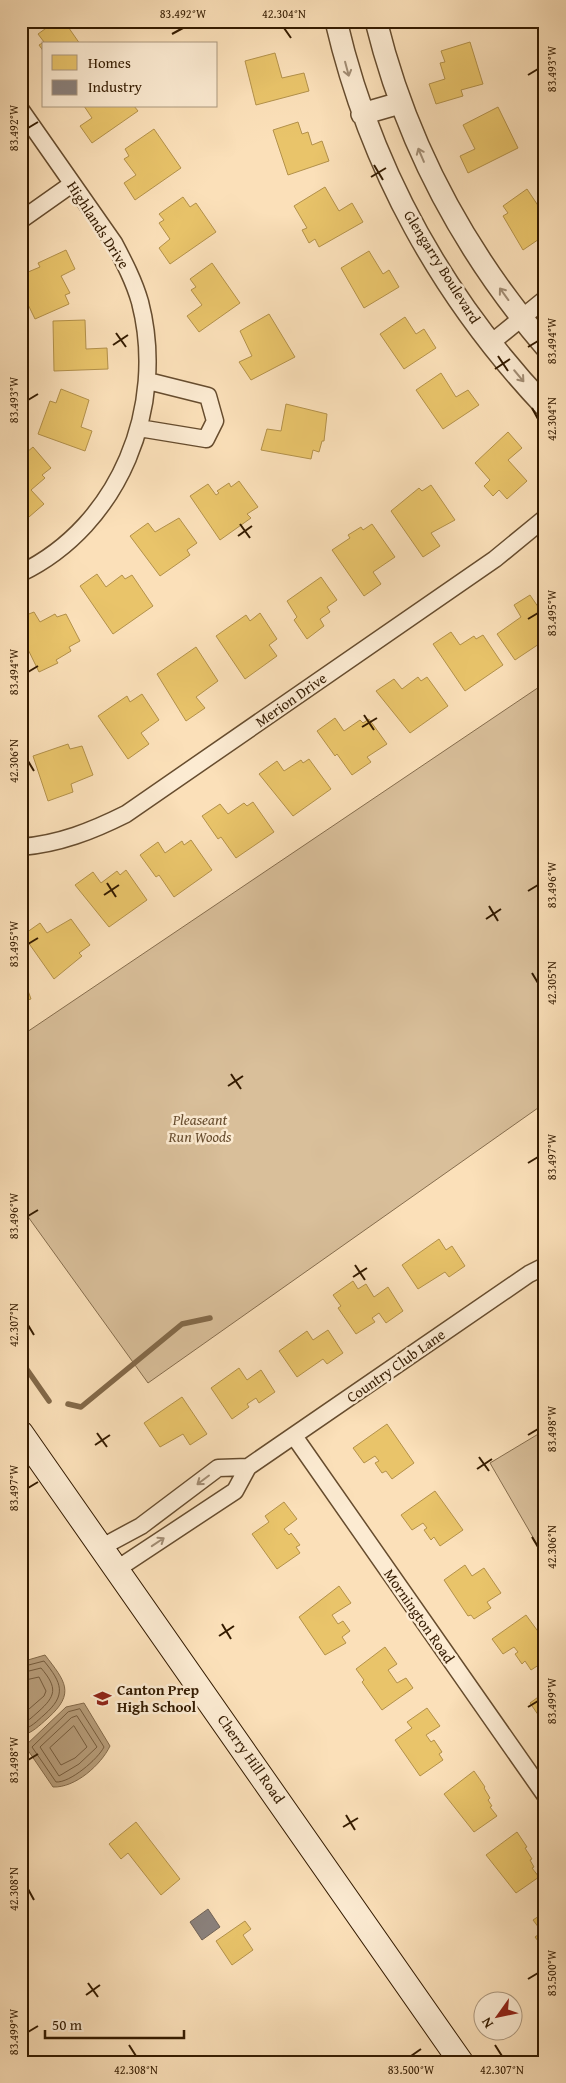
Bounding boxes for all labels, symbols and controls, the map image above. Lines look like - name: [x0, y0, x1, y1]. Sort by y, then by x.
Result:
- text: 83.492°W: [160, 5, 207, 22]
- text: 42.304°N: [262, 5, 306, 22]
- legend: [42, 42, 218, 108]
- text: 83.493°W: [543, 45, 560, 92]
- text: Homes: [88, 52, 131, 73]
- one-way arrow: [343, 60, 353, 76]
- text: Industry: [88, 76, 143, 97]
- text: 83.492°W: [5, 104, 22, 151]
- one-way arrow: [415, 148, 425, 163]
- street label: Highlands Drive: [62, 177, 135, 273]
- street label: Glengarry Boulevard: [399, 206, 486, 327]
- one-way arrow: [498, 288, 509, 301]
- text: 83.494°W: [543, 317, 560, 364]
- one-way arrow: [513, 369, 524, 382]
- text: 83.493°W: [5, 376, 22, 423]
- text: 42.304°N: [543, 397, 560, 441]
- text: 83.495°W: [543, 589, 560, 636]
- text: 83.494°W: [5, 648, 22, 695]
- street label: Merion Drive: [251, 667, 331, 732]
- text: 42.306°N: [5, 739, 22, 783]
- text: 83.496°W: [543, 861, 560, 908]
- text: 83.495°W: [5, 920, 22, 967]
- text: 42.305°N: [543, 961, 560, 1005]
- park label: Pleaseant Run Woods: [167, 1109, 232, 1147]
- text: 83.497°W: [543, 1133, 560, 1180]
- text: 83.496°W: [5, 1192, 22, 1239]
- text: 42.307°N: [5, 1303, 22, 1347]
- street label: Country Club Lane: [342, 1324, 449, 1407]
- text: 83.498°W: [543, 1405, 560, 1452]
- text: 83.497°W: [5, 1464, 22, 1511]
- one-way arrow: [197, 1474, 210, 1485]
- text: 42.306°N: [543, 1525, 560, 1569]
- one-way arrow: [150, 1537, 164, 1547]
- street label: Mornington Road: [379, 1564, 460, 1667]
- text: 83.499°W: [543, 1677, 560, 1724]
- place label: Canton Prep High School: [117, 1679, 200, 1717]
- school or university icon: Canton Prep High School: [93, 1689, 113, 1709]
- street label: Cherry Hill Road: [213, 1710, 290, 1807]
- text: 83.498°W: [5, 1736, 22, 1783]
- text: 42.308°N: [5, 1867, 22, 1911]
- text: 83.500°W: [543, 1949, 560, 1996]
- north arrow: [474, 1990, 524, 2040]
- text: 83.499°W: [5, 2008, 22, 2055]
- scale bar: [45, 2008, 184, 2040]
- text: N: [476, 2013, 498, 2032]
- text: 50 m: [52, 2014, 83, 2035]
- text: 42.308°N: [114, 2061, 158, 2078]
- text: 83.500°W: [388, 2061, 435, 2078]
- text: 42.307°N: [480, 2061, 524, 2078]

